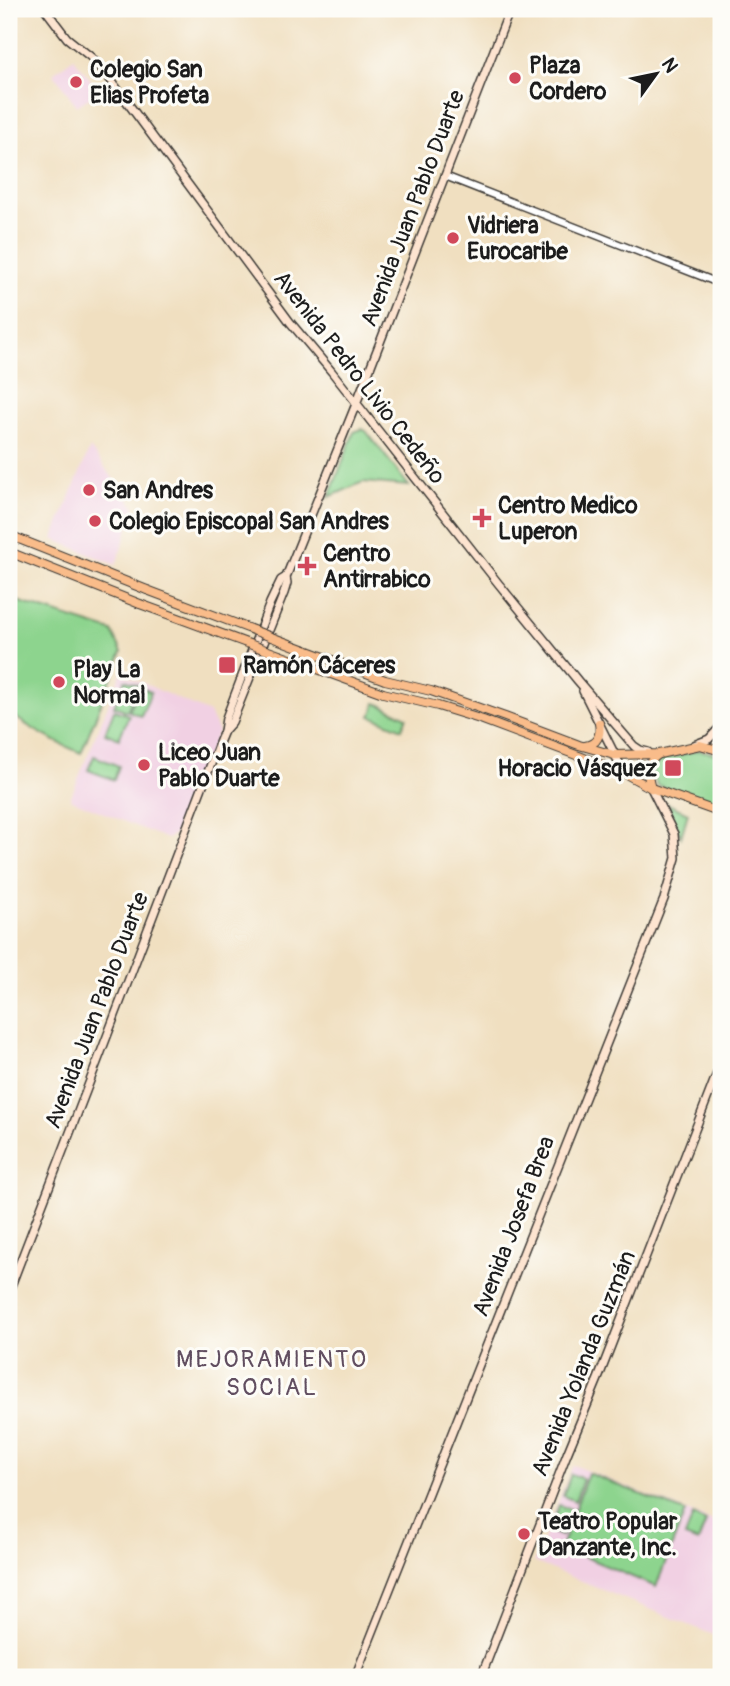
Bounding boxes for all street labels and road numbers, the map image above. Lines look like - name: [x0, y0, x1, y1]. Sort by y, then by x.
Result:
- street label: Avenida Juan Pablo Duarte: [354, 85, 471, 331]
- street label: Avenida Pedro Livio Cedeño: [267, 265, 452, 490]
- street label: Avenida Juan Pablo Duarte: [38, 887, 155, 1133]
- street label: Avenida Josefa Brea: [466, 1132, 561, 1320]
- street label: Avenida Yolanda Guzmán: [525, 1246, 642, 1480]

